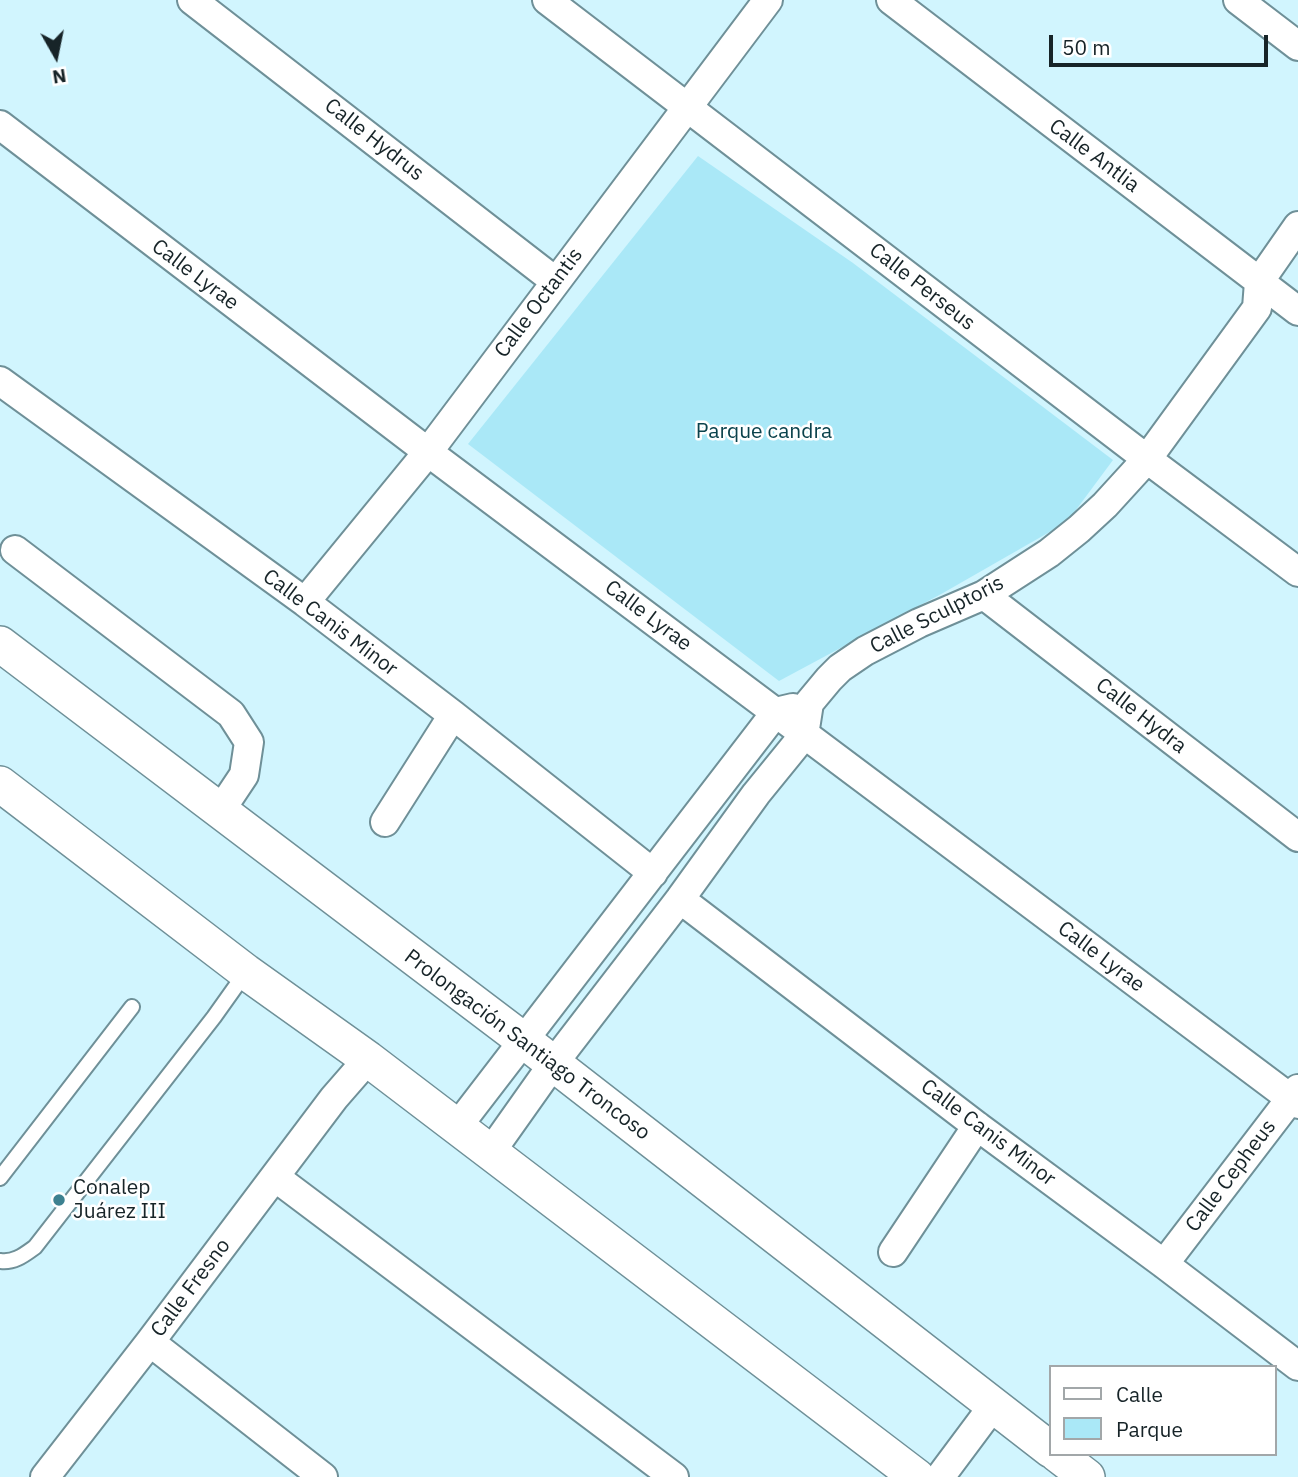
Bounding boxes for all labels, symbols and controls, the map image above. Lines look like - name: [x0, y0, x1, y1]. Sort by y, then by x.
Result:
- north arrow: [21, 21, 91, 91]
- scale bar: [1053, 21, 1272, 65]
- text: 50 m: [1062, 33, 1111, 61]
- text: N: [51, 64, 68, 90]
- street label: Calle Hydrus: [319, 93, 429, 187]
- street label: Calle Antlia: [1044, 114, 1144, 198]
- street label: Calle Lyrae: [146, 234, 244, 316]
- street label: Calle Perseus: [864, 238, 980, 336]
- street label: Calle Octantis: [490, 243, 588, 363]
- park label: Parque candra: [696, 419, 832, 445]
- street label: Calle Canis Minor: [258, 564, 402, 682]
- street label: Calle Sculptoris: [866, 570, 1008, 660]
- street label: Calle Lyrae: [599, 575, 697, 657]
- street label: Calle Hydra: [1091, 673, 1191, 759]
- street label: Calle Lyrae: [1052, 916, 1150, 998]
- street label: Prolongación Santiago Troncoso: [399, 944, 655, 1146]
- street label: Calle Canis Minor: [916, 1074, 1060, 1192]
- street label: Calle Cepheus: [1180, 1115, 1282, 1237]
- place label: Conalep Juárez III: [73, 1175, 166, 1225]
- marker: Conalep Juárez III: [51, 1192, 67, 1208]
- street label: Calle Fresno: [146, 1234, 236, 1342]
- legend: [1050, 1365, 1277, 1456]
- text: Calle: [1116, 1380, 1163, 1408]
- text: Parque: [1116, 1415, 1183, 1443]

